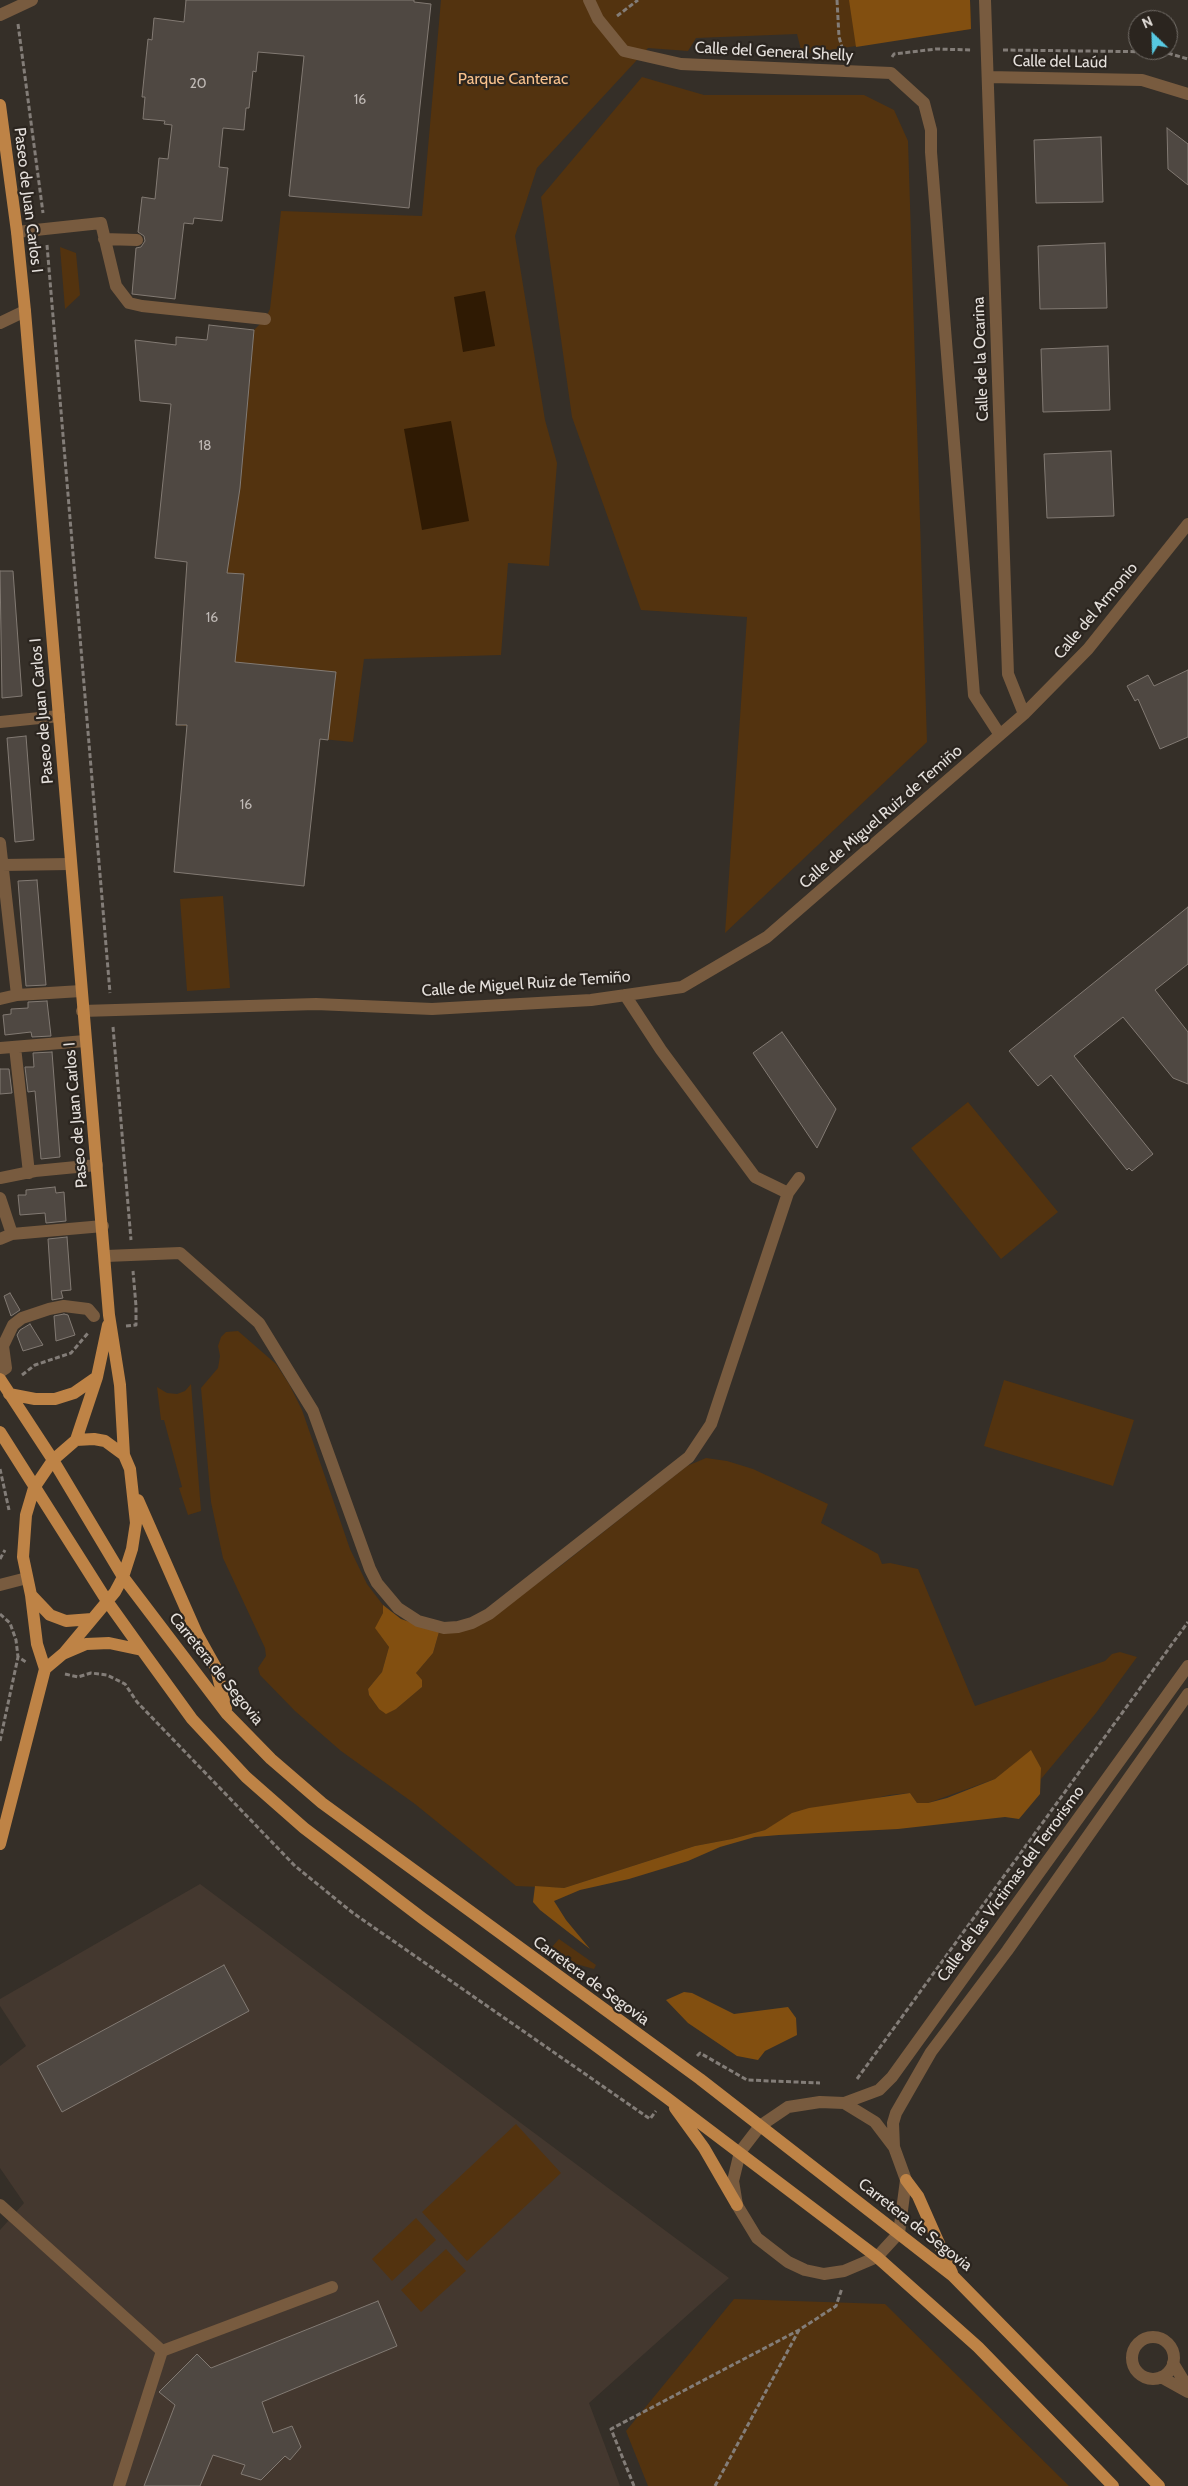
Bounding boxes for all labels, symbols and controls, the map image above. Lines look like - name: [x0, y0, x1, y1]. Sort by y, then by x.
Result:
- north arrow: [1128, 10, 1178, 60]
- text: N: [1139, 12, 1155, 32]
- street label: Calle del General Shelly: [694, 38, 854, 66]
- street label: Calle del Laúd: [1013, 52, 1107, 72]
- park label: Parque Canterac: [458, 69, 568, 89]
- house number: 20: [189, 76, 207, 92]
- house number: 16: [354, 92, 366, 108]
- street label: Paseo de Juan Carlos I: [10, 126, 46, 274]
- street label: Calle de la Ocarina: [969, 296, 993, 422]
- house number: 18: [198, 438, 212, 454]
- street label: Calle del Armonio: [1050, 559, 1142, 663]
- house number: 16: [206, 610, 218, 626]
- street label: Paseo de Juan Carlos I: [26, 637, 58, 785]
- street label: Calle de Miguel Ruiz de Temiño: [796, 741, 966, 893]
- house number: 16: [240, 797, 252, 813]
- street label: Calle de Miguel Ruiz de Temiño: [421, 967, 631, 1001]
- street label: Paseo de Juan Carlos I: [60, 1041, 92, 1189]
- street label: Carretera de Segovia: [165, 1609, 267, 1729]
- street label: Calle de las Víctimas del Terrorismo: [933, 1782, 1089, 1986]
- street label: Carretera de Segovia: [529, 1932, 653, 2030]
- street label: Carretera de Segovia: [854, 2175, 976, 2275]

